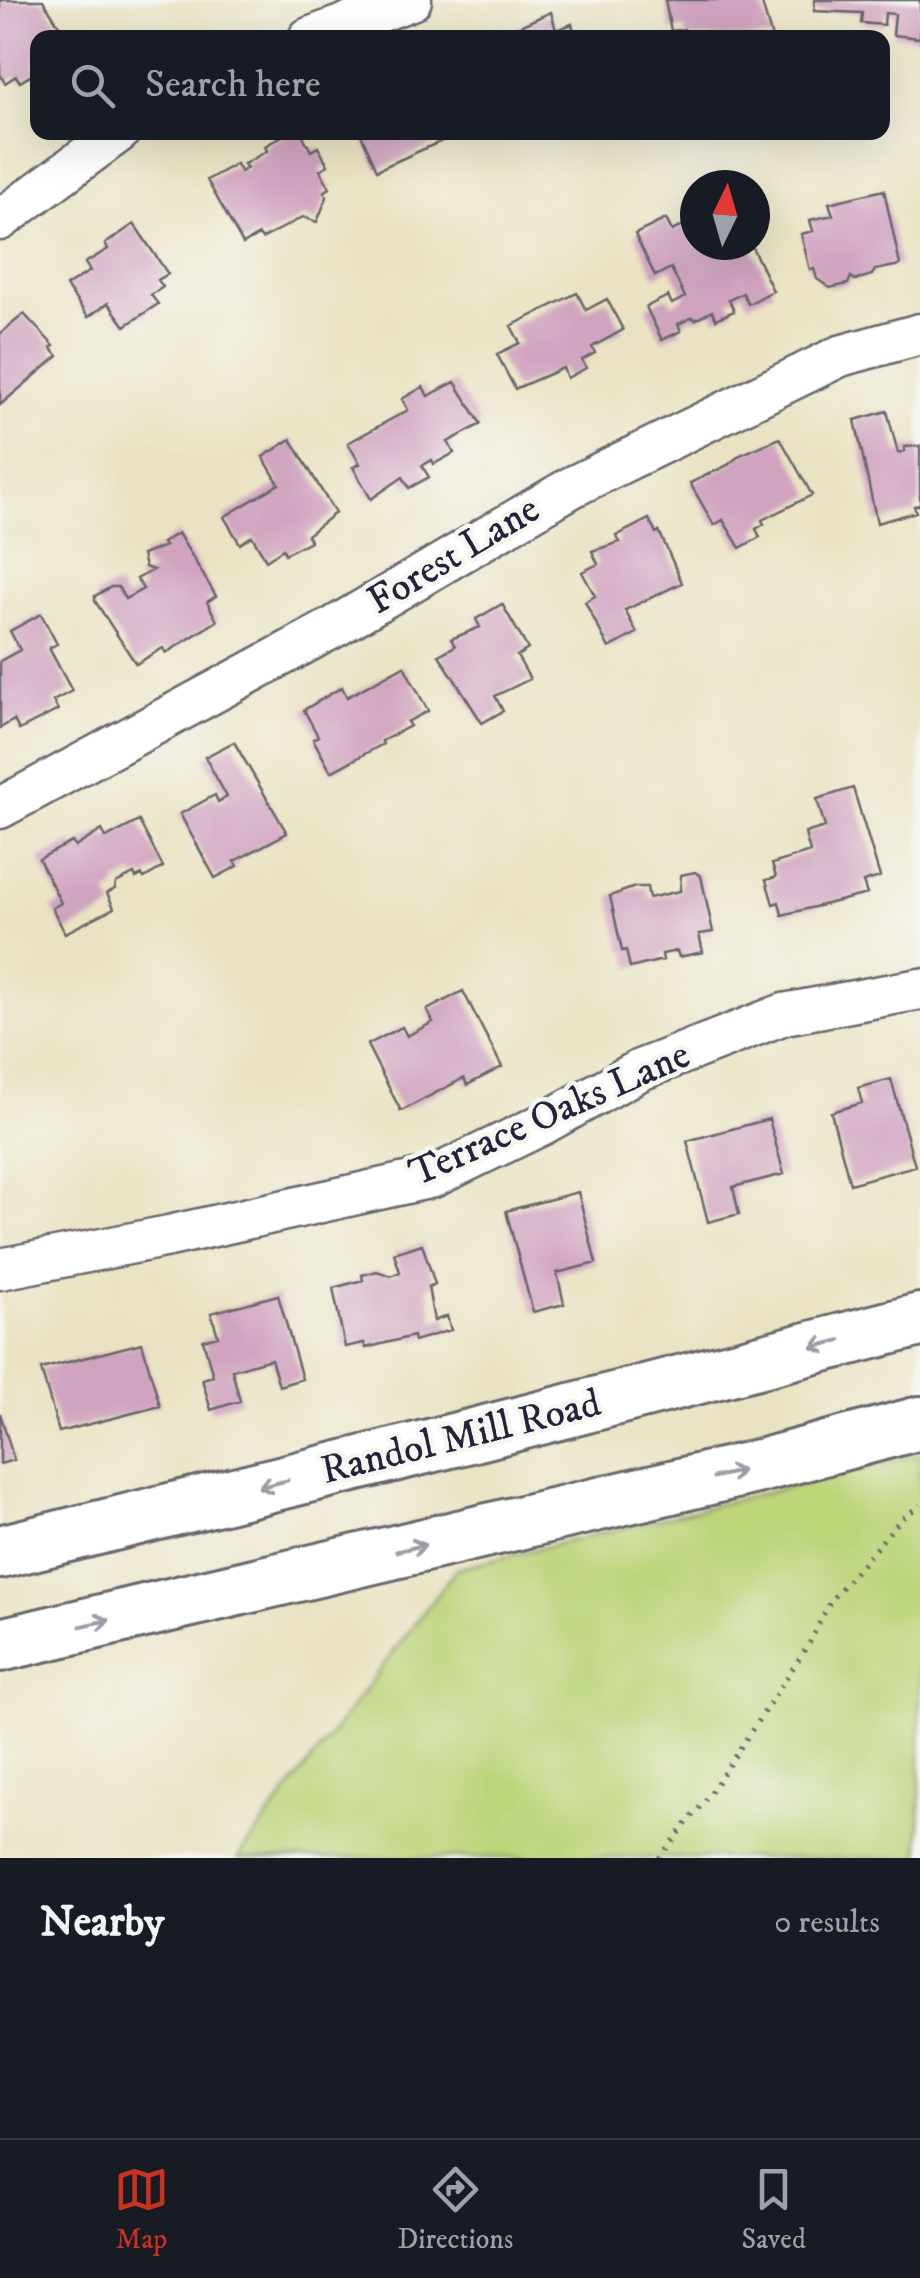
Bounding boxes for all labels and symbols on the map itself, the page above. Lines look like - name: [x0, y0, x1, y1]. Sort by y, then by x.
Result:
- north arrow: [680, 170, 770, 260]
- street label: Forest Lane: [359, 485, 549, 627]
- street label: Terrace Oaks Lane: [402, 1031, 698, 1199]
- one-way arrow: [811, 1336, 842, 1355]
- street label: Randol Mill Road: [316, 1379, 606, 1497]
- one-way arrow: [711, 1464, 743, 1482]
- one-way arrow: [258, 1476, 289, 1495]
- one-way arrow: [394, 1538, 426, 1556]
- one-way arrow: [78, 1613, 110, 1631]

